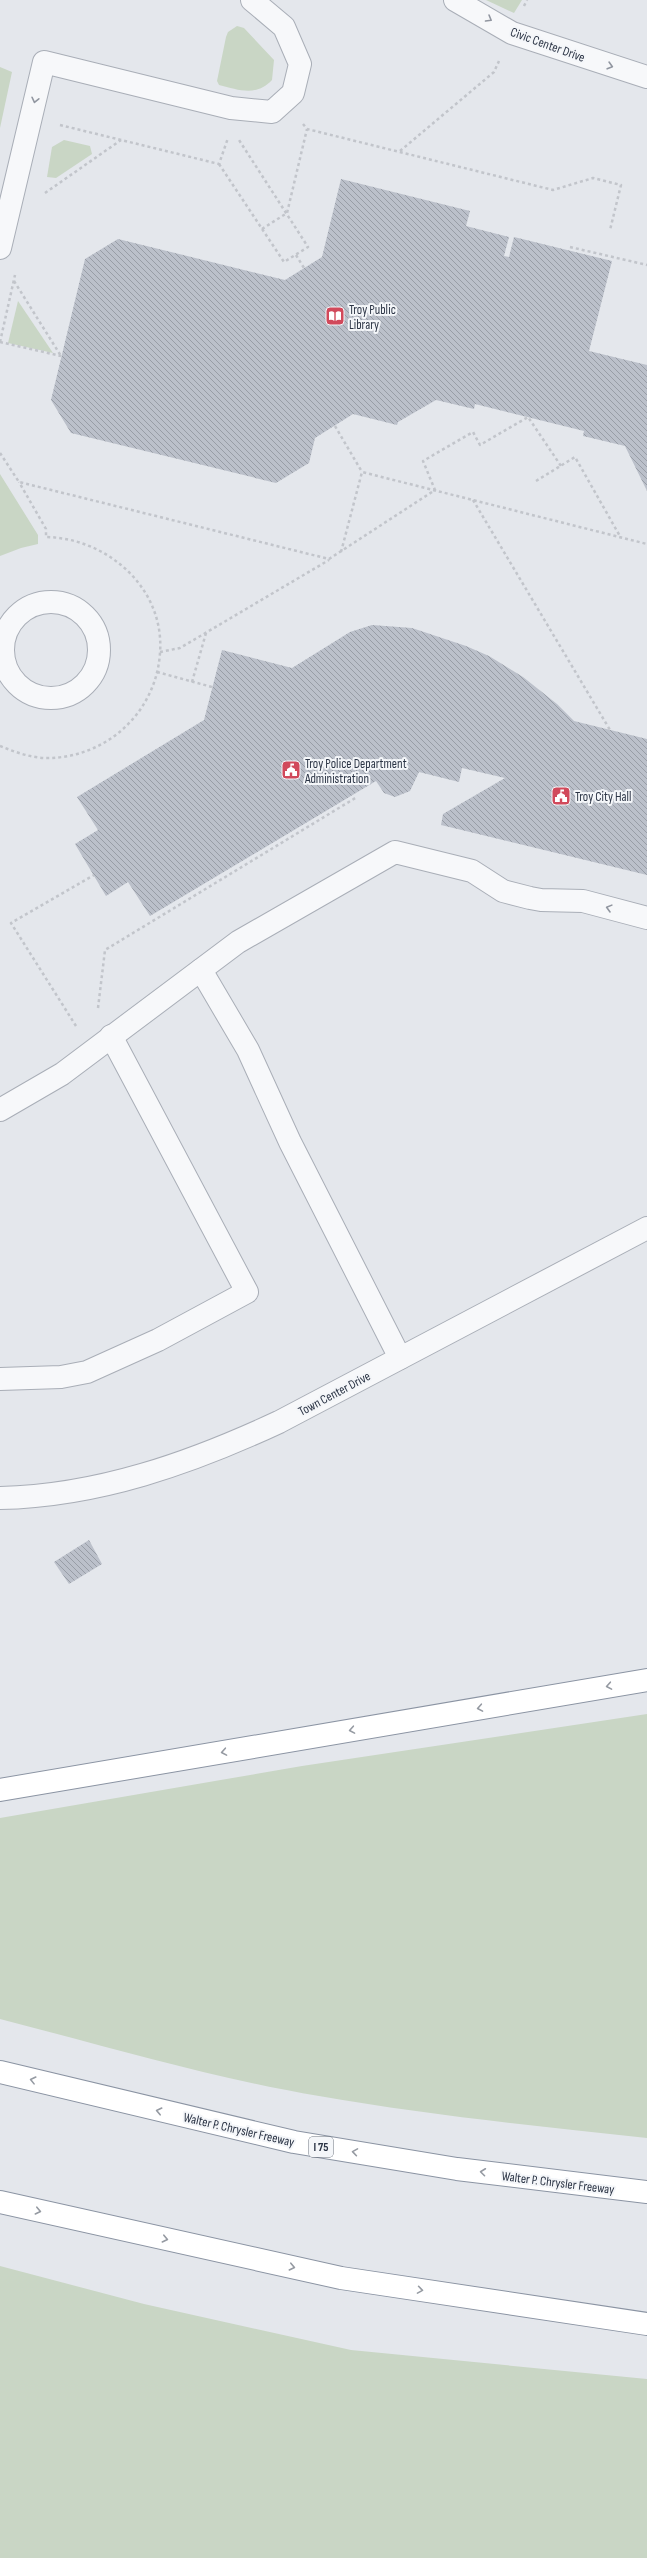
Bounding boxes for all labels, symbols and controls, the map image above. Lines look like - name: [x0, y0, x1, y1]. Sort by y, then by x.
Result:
- one-way arrow: [485, 15, 492, 22]
- street label: Civic Center Drive: [508, 24, 587, 66]
- one-way arrow: [606, 61, 613, 70]
- one-way arrow: [31, 97, 39, 103]
- place label: Troy Public Library: [349, 302, 396, 333]
- library icon: Troy Public Library: [324, 305, 346, 327]
- place label: Troy Police Department Administration: [304, 756, 407, 787]
- public building icon: Troy Police Department Administration: [280, 759, 302, 781]
- public building icon: Troy City Hall: [550, 785, 572, 807]
- place label: Troy City Hall: [575, 789, 631, 805]
- one-way arrow: [606, 905, 612, 913]
- street label: Town Center Drive: [296, 1368, 373, 1420]
- one-way arrow: [605, 1681, 612, 1690]
- one-way arrow: [477, 1703, 484, 1712]
- one-way arrow: [349, 1725, 355, 1734]
- one-way arrow: [221, 1747, 227, 1756]
- one-way arrow: [30, 2076, 37, 2085]
- one-way arrow: [156, 2107, 163, 2116]
- street label: Walter P. Chrysler Freeway: [182, 2109, 296, 2151]
- road number: I 75: [309, 2137, 333, 2157]
- one-way arrow: [352, 2148, 358, 2157]
- one-way arrow: [480, 2168, 486, 2177]
- street label: Walter P. Chrysler Freeway: [501, 2168, 615, 2198]
- one-way arrow: [35, 2206, 41, 2214]
- one-way arrow: [162, 2235, 168, 2243]
- one-way arrow: [289, 2263, 295, 2271]
- one-way arrow: [417, 2285, 423, 2294]

